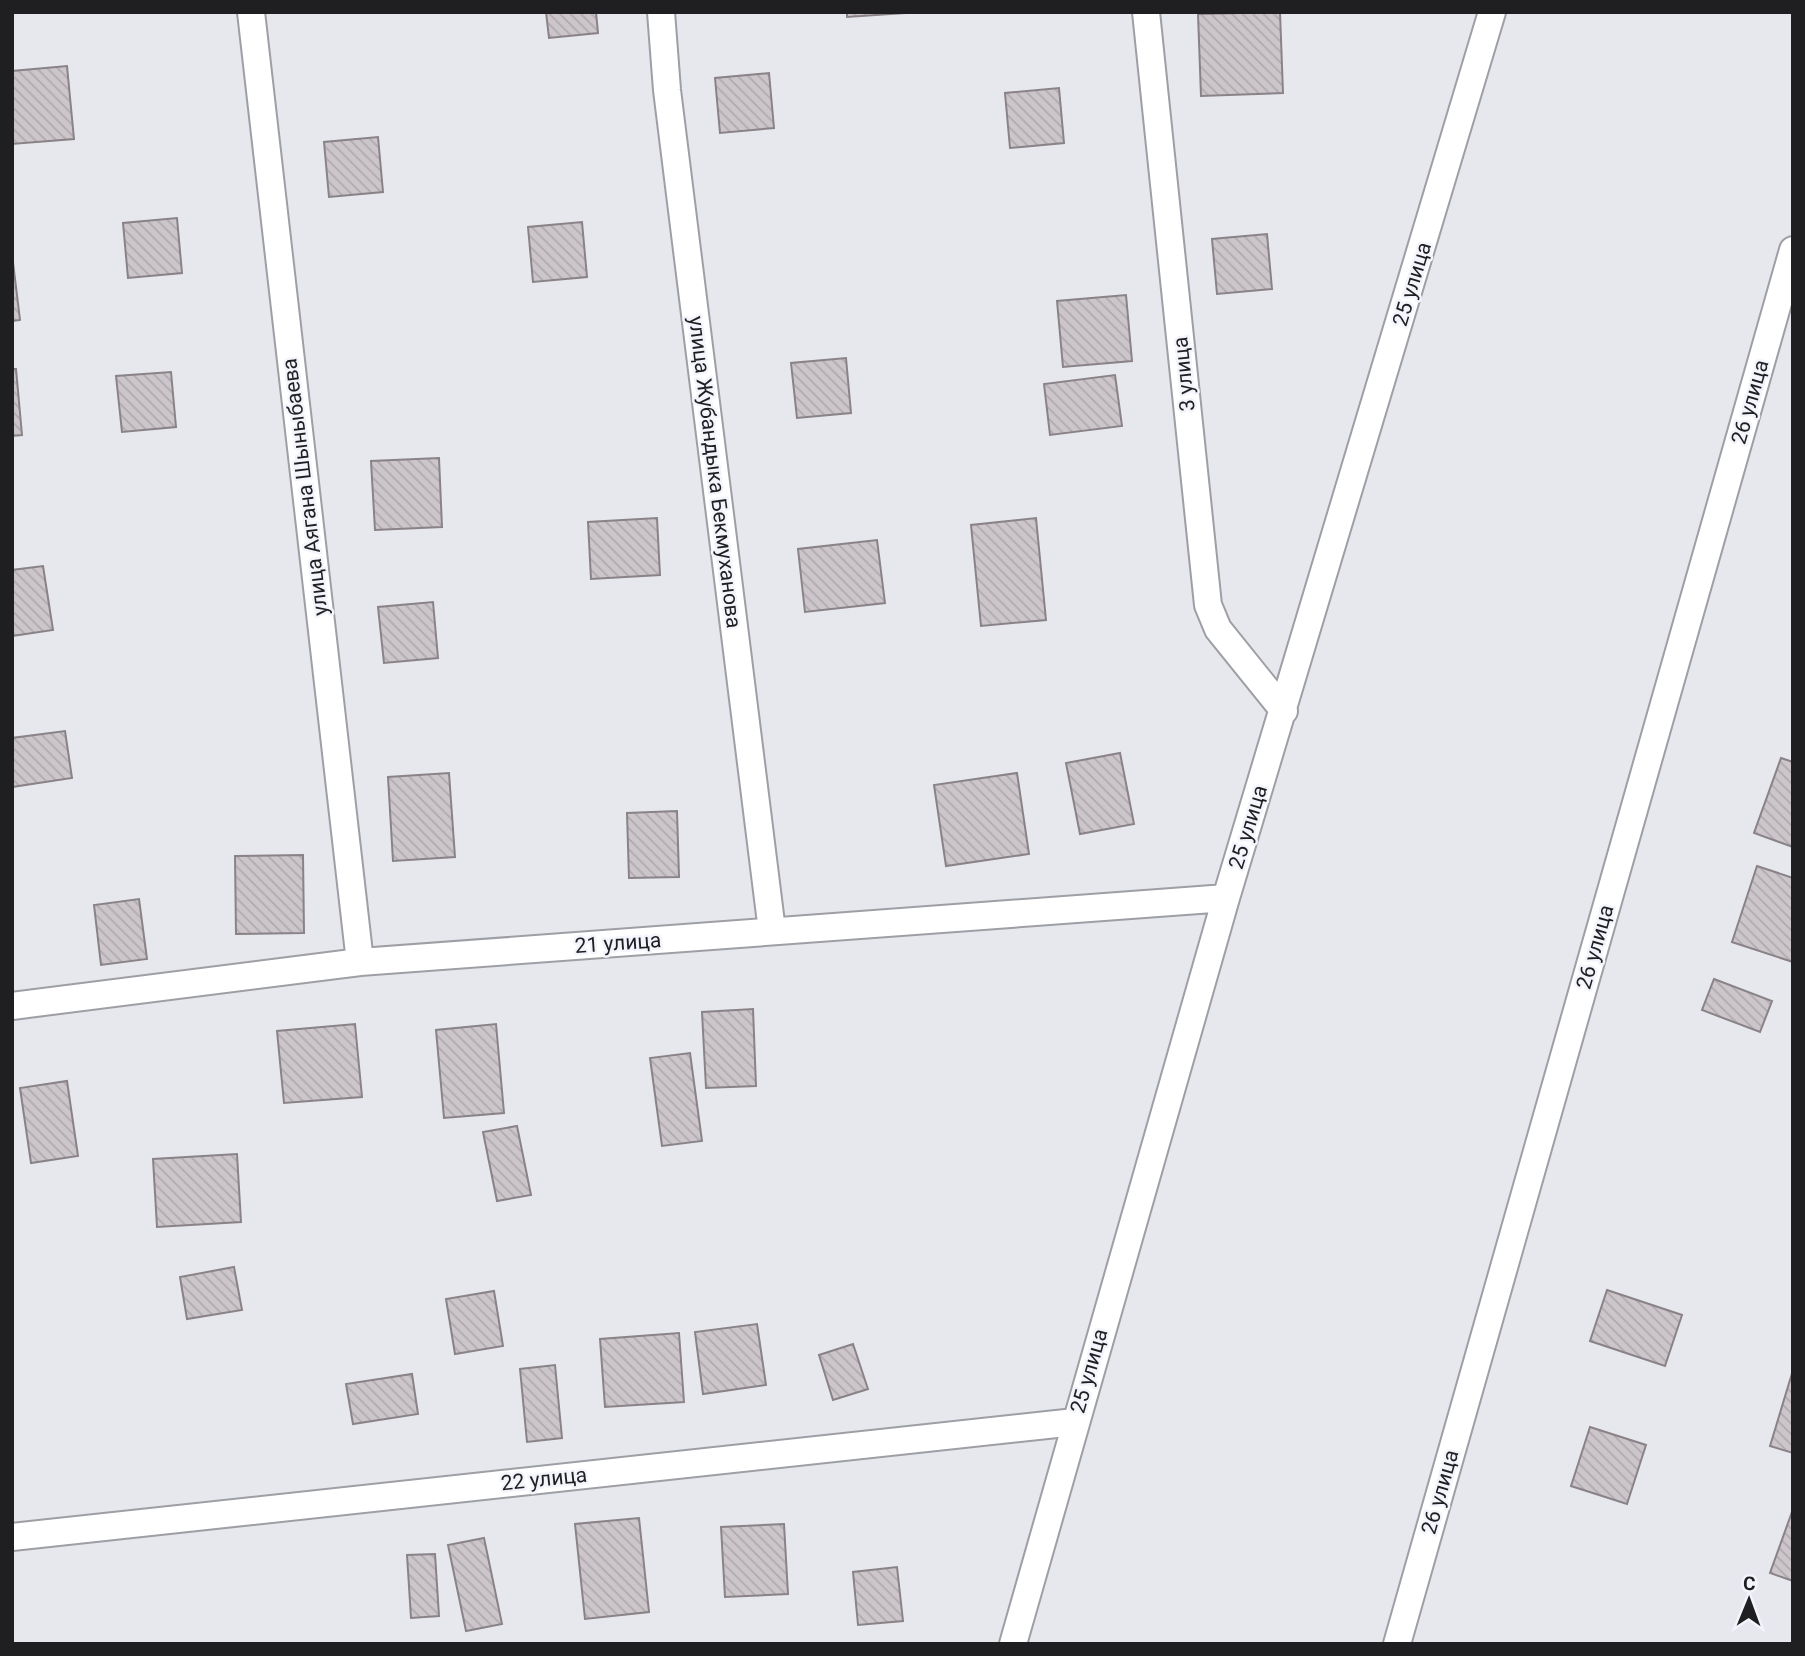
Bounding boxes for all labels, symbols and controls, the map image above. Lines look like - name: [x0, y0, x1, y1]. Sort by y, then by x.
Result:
- street label: 25 улица: [1388, 239, 1436, 329]
- street label: улица Жубандыка Бекмуханова: [684, 315, 746, 629]
- street label: 3 улица: [1168, 336, 1200, 412]
- street label: улица Аягана Шыныбаева: [277, 357, 333, 617]
- street label: 26 улица: [1727, 357, 1773, 447]
- street label: 25 улица: [1224, 782, 1272, 872]
- street label: 26 улица: [1572, 902, 1618, 992]
- street label: 21 улица: [574, 928, 662, 958]
- street label: 25 улица: [1066, 1326, 1112, 1416]
- street label: 26 улица: [1417, 1447, 1463, 1537]
- street label: 22 улица: [500, 1463, 588, 1495]
- north arrow: [1714, 1565, 1784, 1635]
- text: С: [1743, 1572, 1756, 1595]

